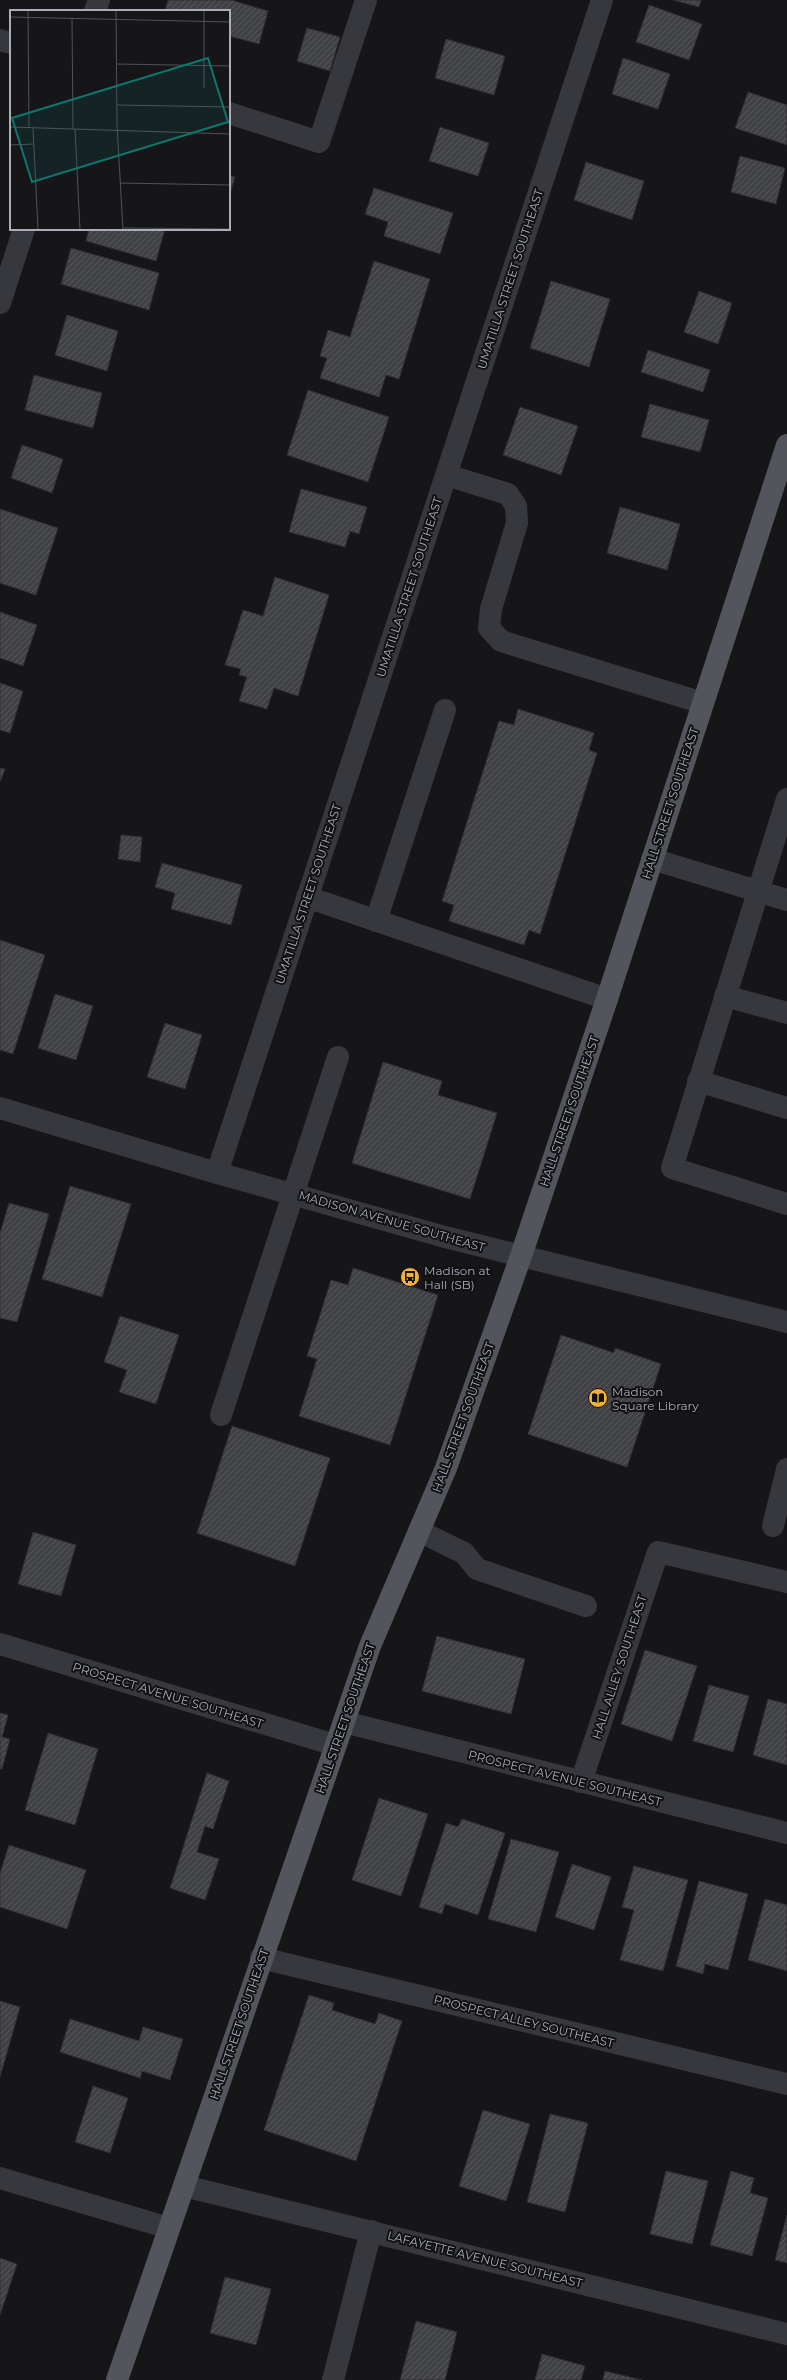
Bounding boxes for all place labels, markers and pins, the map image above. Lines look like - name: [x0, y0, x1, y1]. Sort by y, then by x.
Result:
- place label: Madison at Hall (SB): [424, 1263, 491, 1292]
- bus stop icon: Madison at Hall (SB): [399, 1266, 421, 1288]
- place label: Madison Square Library: [612, 1384, 699, 1413]
- library icon: Madison Square Library: [587, 1387, 609, 1409]

